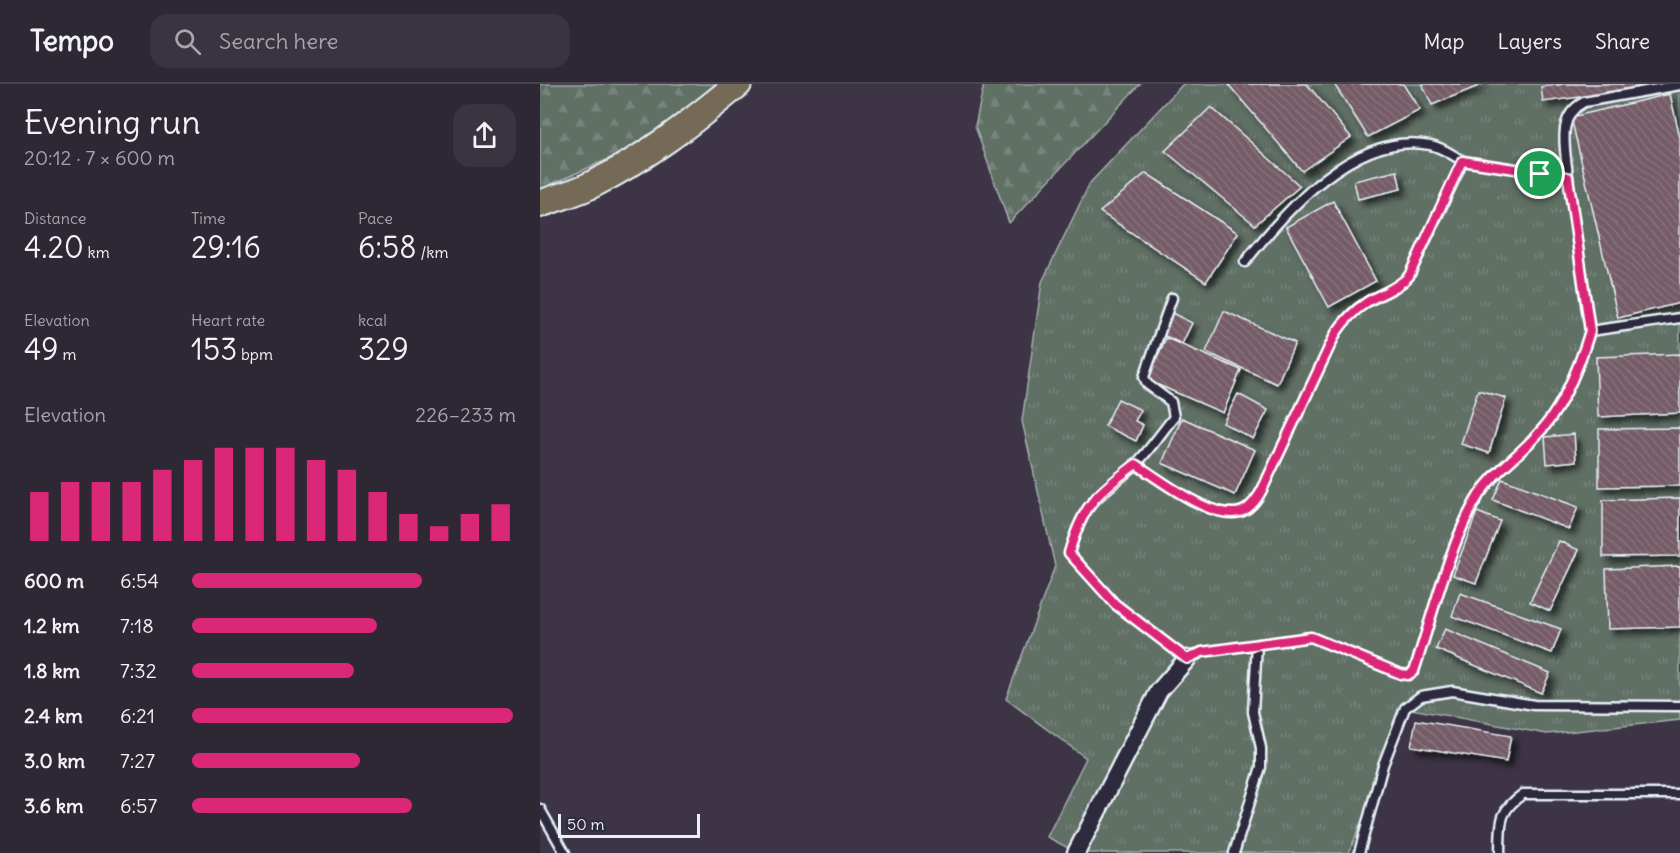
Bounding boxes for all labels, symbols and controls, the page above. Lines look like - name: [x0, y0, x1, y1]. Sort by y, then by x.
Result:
- search box: [150, 14, 570, 68]
- text: Tempo: [30, 23, 114, 59]
- icon: search: [171, 25, 204, 58]
- text: Search here: [219, 27, 338, 55]
- text: Map: [1424, 28, 1464, 55]
- text: Layers: [1497, 28, 1562, 55]
- text: Share: [1595, 28, 1650, 55]
- text: Evening run: [24, 101, 200, 143]
- button: share: [453, 104, 516, 167]
- text: 20:12 · 7 × 600 m: [24, 145, 175, 170]
- pin: [1514, 148, 1565, 199]
- icon: arrive: [1523, 157, 1556, 190]
- text: Distance: [24, 208, 86, 228]
- text: Time: [191, 208, 226, 228]
- text: Pace: [358, 208, 393, 228]
- text: 4.20: [24, 228, 84, 266]
- text: 29:16: [191, 228, 261, 266]
- text: 6:58: [358, 228, 417, 266]
- text: km: [84, 242, 110, 262]
- text: /km: [417, 242, 448, 262]
- text: Elevation: [24, 310, 90, 330]
- text: Heart rate: [191, 310, 265, 330]
- text: kcal: [358, 310, 387, 330]
- text: 49: [24, 330, 59, 368]
- text: 153: [191, 330, 237, 368]
- text: 329: [358, 330, 409, 368]
- text: m: [59, 344, 76, 364]
- text: bpm: [237, 344, 273, 364]
- text: Elevation: [24, 402, 106, 427]
- text: 226–233 m: [415, 402, 516, 427]
- text: 600 m: [24, 568, 84, 593]
- text: 6:54: [120, 568, 159, 593]
- text: 1.2 km: [24, 613, 80, 638]
- text: 7:18: [120, 613, 154, 638]
- text: 1.8 km: [24, 658, 80, 683]
- text: 7:32: [120, 658, 157, 683]
- text: 2.4 km: [24, 703, 83, 728]
- text: 6:21: [120, 703, 155, 728]
- text: 3.0 km: [24, 748, 85, 773]
- text: 7:27: [120, 748, 155, 773]
- text: 3.6 km: [24, 793, 84, 818]
- text: 6:57: [120, 793, 157, 818]
- scale bar: [558, 811, 700, 838]
- text: 50 m: [567, 814, 605, 834]

